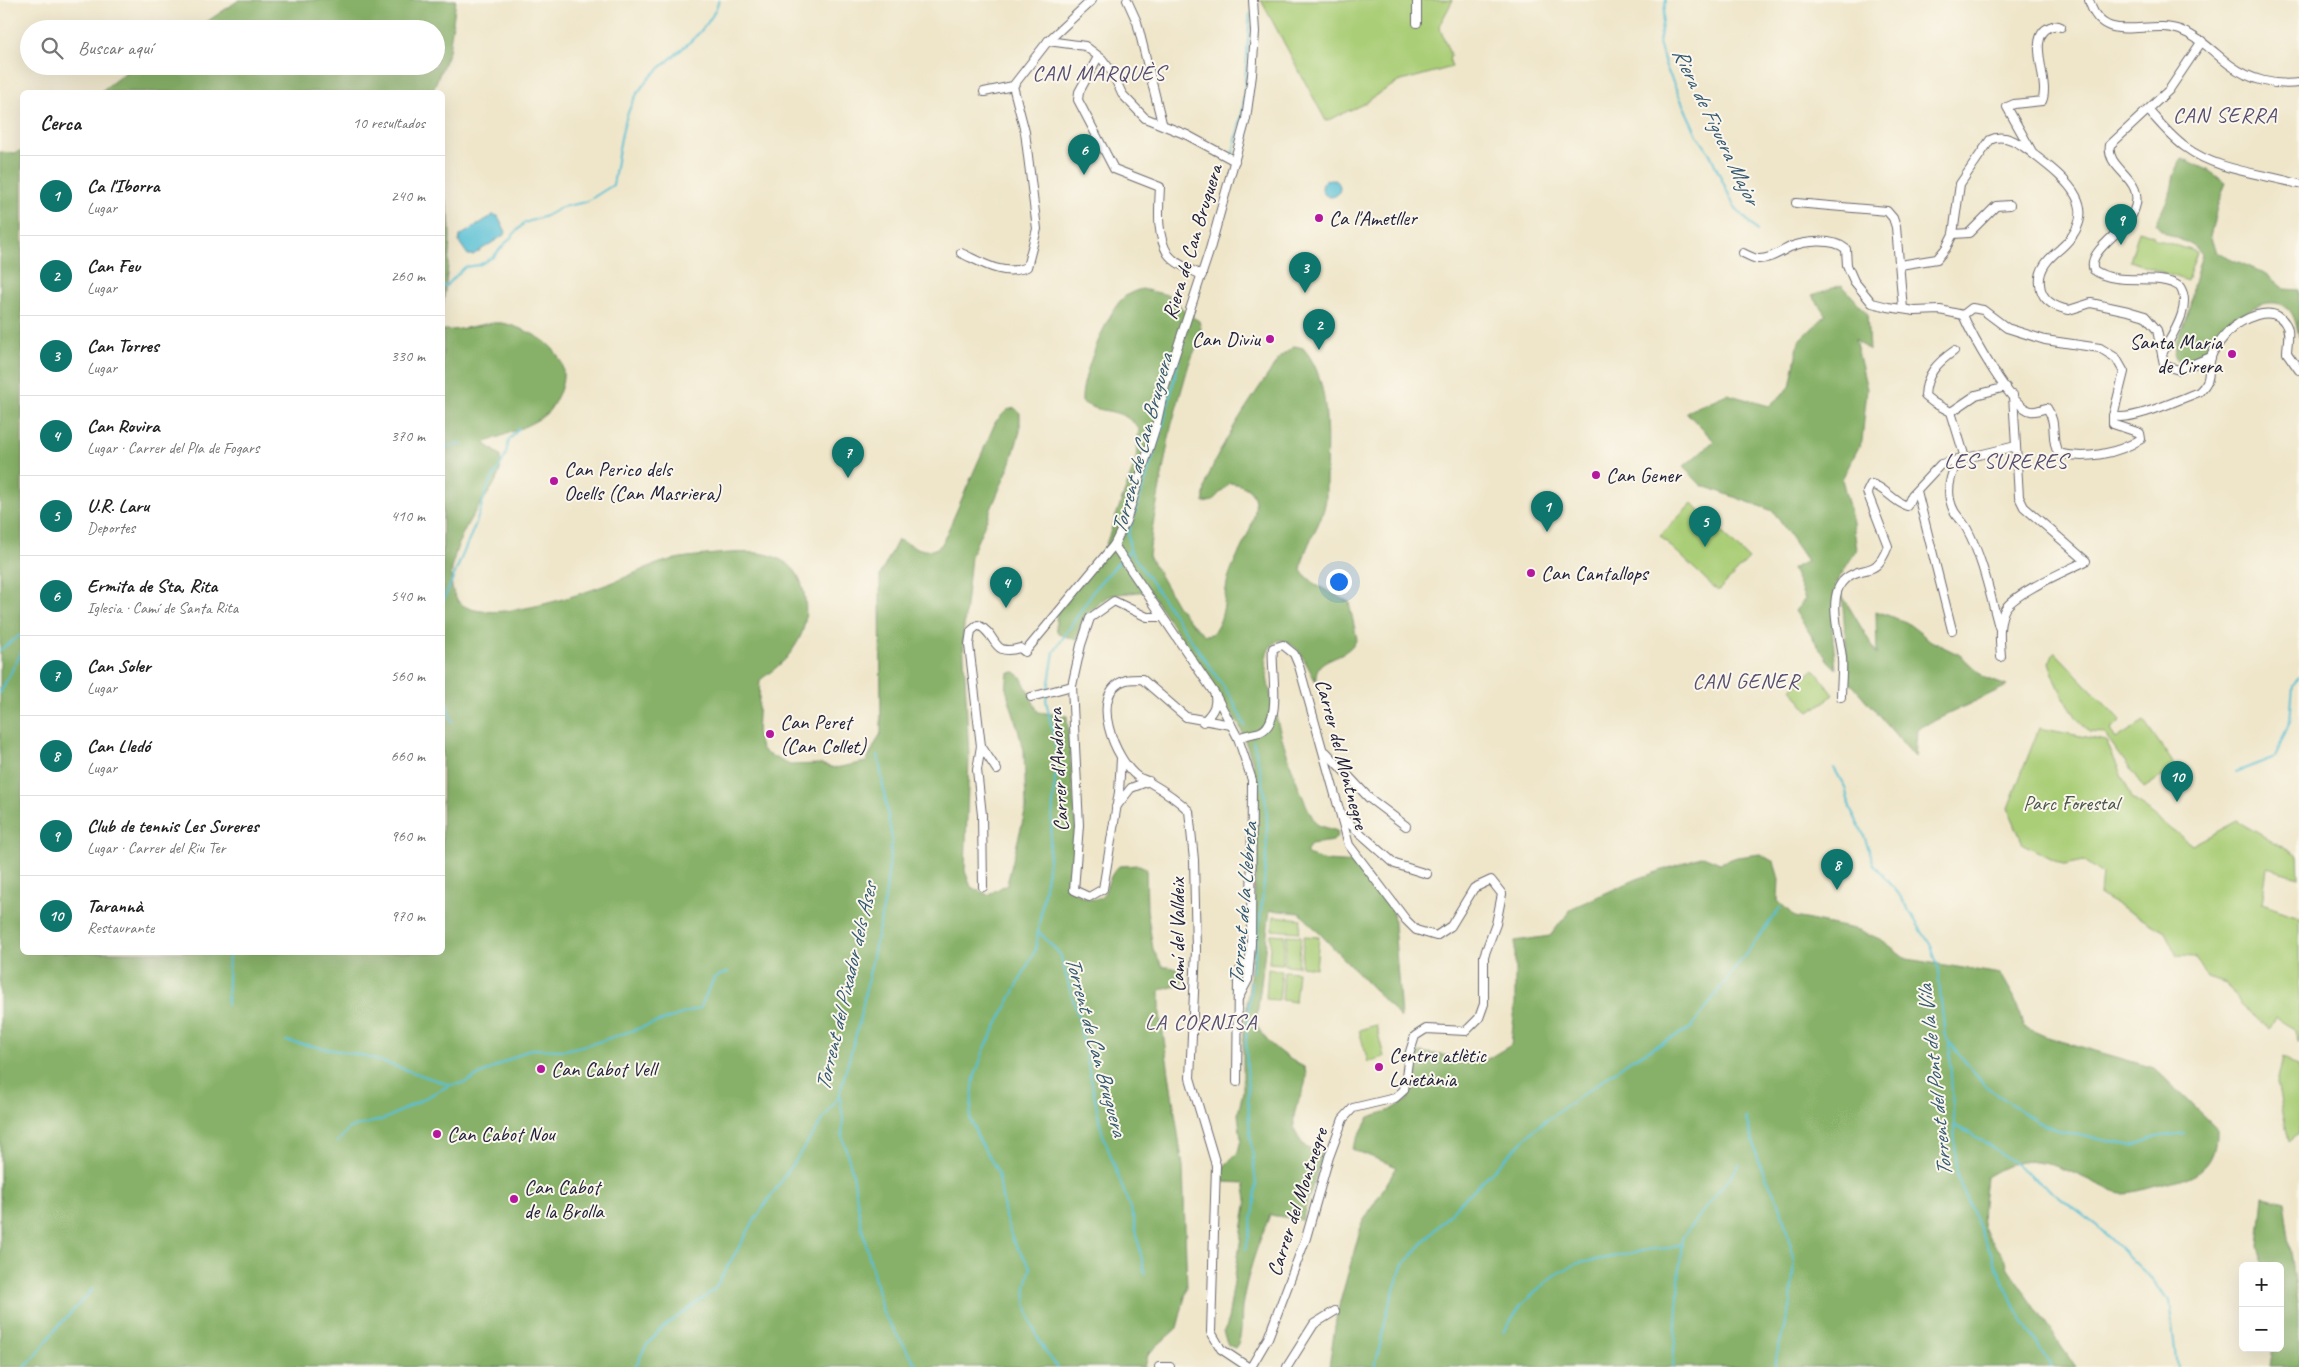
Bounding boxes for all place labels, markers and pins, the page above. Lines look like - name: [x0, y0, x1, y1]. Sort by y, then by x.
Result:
- pin: 6: [1068, 134, 1100, 175]
- pin: 9: [2105, 204, 2137, 245]
- place label: Ca l'Ametller: [1329, 205, 1418, 231]
- marker: Ca l'Ametller: [1313, 212, 1325, 224]
- pin: 3: [1289, 252, 1321, 293]
- pin: 2: [1303, 309, 1335, 350]
- place label: Can Diviu: [1192, 326, 1261, 352]
- place label: Santa Maria de Cirera: [2129, 329, 2224, 379]
- marker: Can Diviu: [1264, 333, 1276, 345]
- marker: Santa Maria de Cirera: [2226, 348, 2238, 360]
- pin: 7: [832, 437, 864, 478]
- place label: Can Perico dels Ocells (Can Masriera): [564, 456, 722, 506]
- place label: Can Gener: [1606, 462, 1682, 488]
- marker: Can Gener: [1590, 469, 1602, 481]
- marker: Can Perico dels Ocells (Can Masriera): [548, 475, 560, 487]
- pin: 1: [1531, 491, 1563, 532]
- pin: 5: [1689, 506, 1721, 547]
- place label: Can Cantallops: [1541, 560, 1650, 586]
- pin: 4: [990, 567, 1022, 608]
- marker: Can Cantallops: [1525, 567, 1537, 579]
- place label: Can Peret (Can Collet): [780, 709, 867, 759]
- marker: Can Peret (Can Collet): [764, 728, 776, 740]
- pin: 10: [2161, 761, 2193, 802]
- pin: 8: [1821, 849, 1853, 890]
- place label: Centre atlètic Laietània: [1389, 1042, 1488, 1092]
- place label: Can Cabot Vell: [551, 1056, 659, 1082]
- marker: Centre atlètic Laietània: [1373, 1061, 1385, 1073]
- marker: Can Cabot Vell: [535, 1063, 547, 1075]
- place label: Can Cabot Nou: [447, 1121, 556, 1147]
- marker: Can Cabot Nou: [431, 1128, 443, 1140]
- place label: Can Cabot de la Brolla: [524, 1174, 605, 1224]
- marker: Can Cabot de la Brolla: [508, 1193, 520, 1205]

